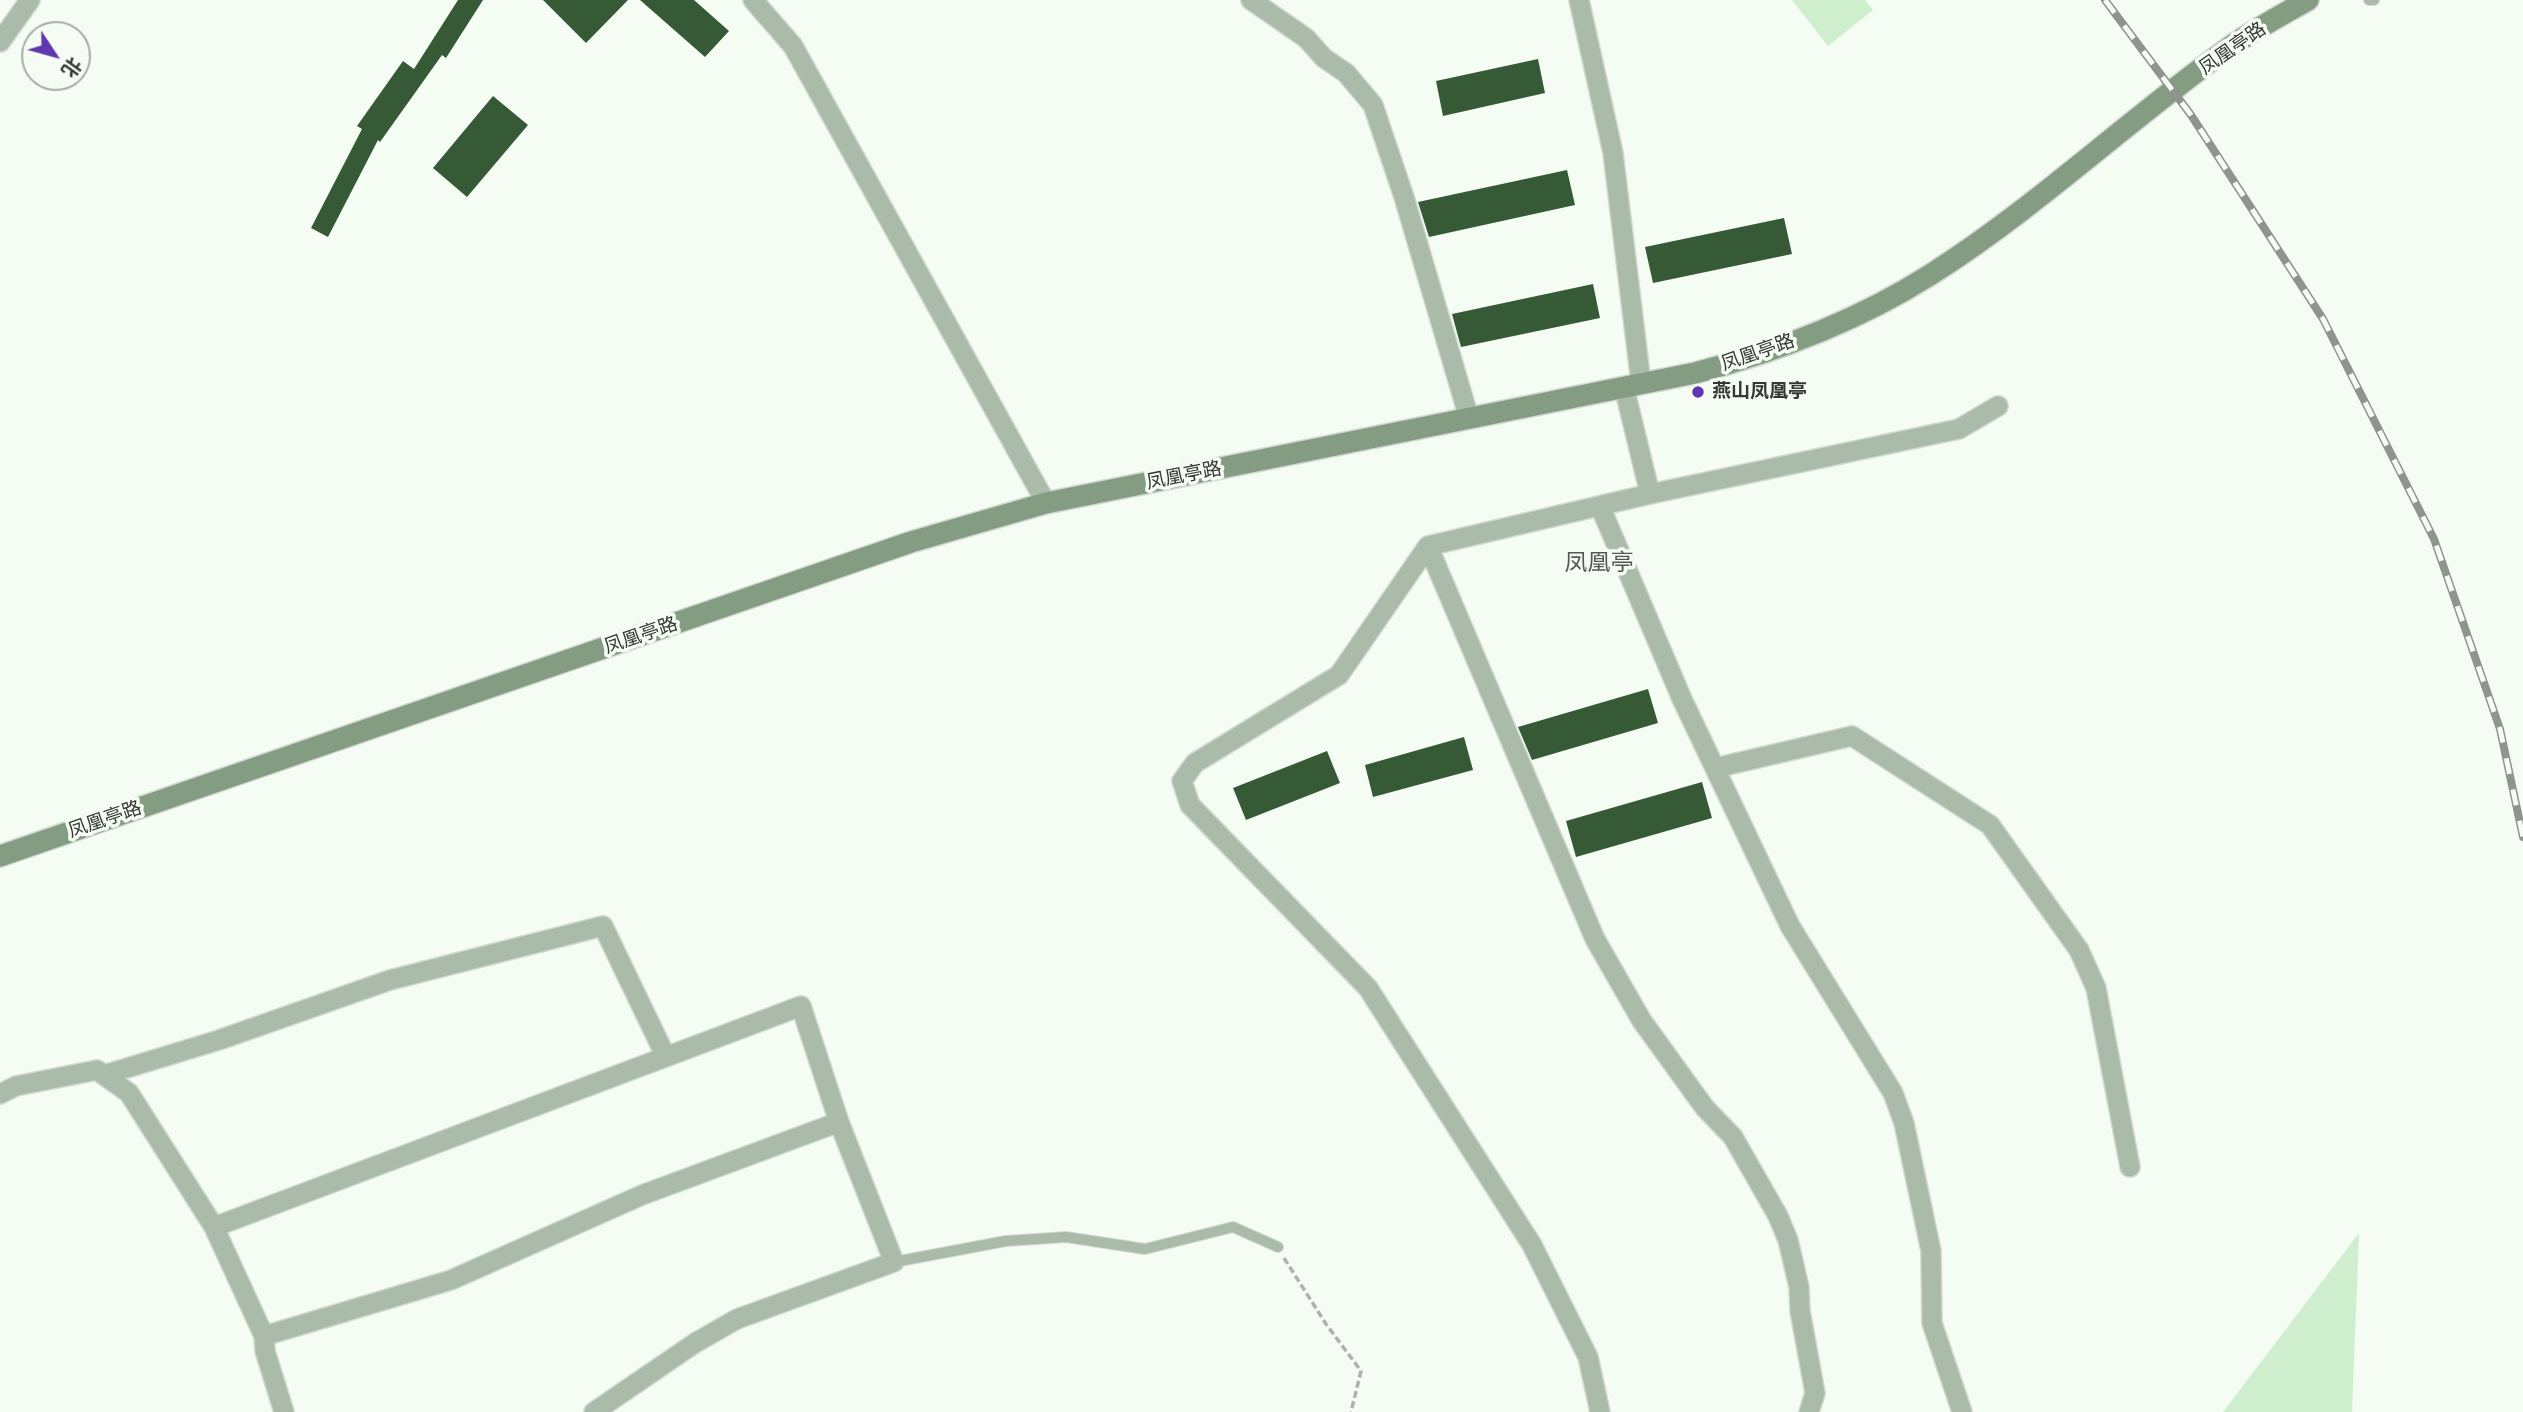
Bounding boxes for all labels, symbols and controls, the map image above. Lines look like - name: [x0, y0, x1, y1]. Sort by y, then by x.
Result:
- street label: 凤凰亭路: [2195, 18, 2271, 80]
- north arrow: [21, 21, 91, 91]
- text: 北: [58, 54, 86, 81]
- street label: 凤凰亭路: [1718, 330, 1798, 376]
- place label: 燕山凤凰亭: [1712, 381, 1807, 403]
- marker: 燕山凤凰亭: [1690, 384, 1706, 400]
- street label: 凤凰亭路: [1145, 458, 1223, 494]
- district label: 凤凰亭: [1565, 550, 1633, 578]
- street label: 凤凰亭路: [601, 613, 681, 659]
- street label: 凤凰亭路: [65, 797, 145, 843]

